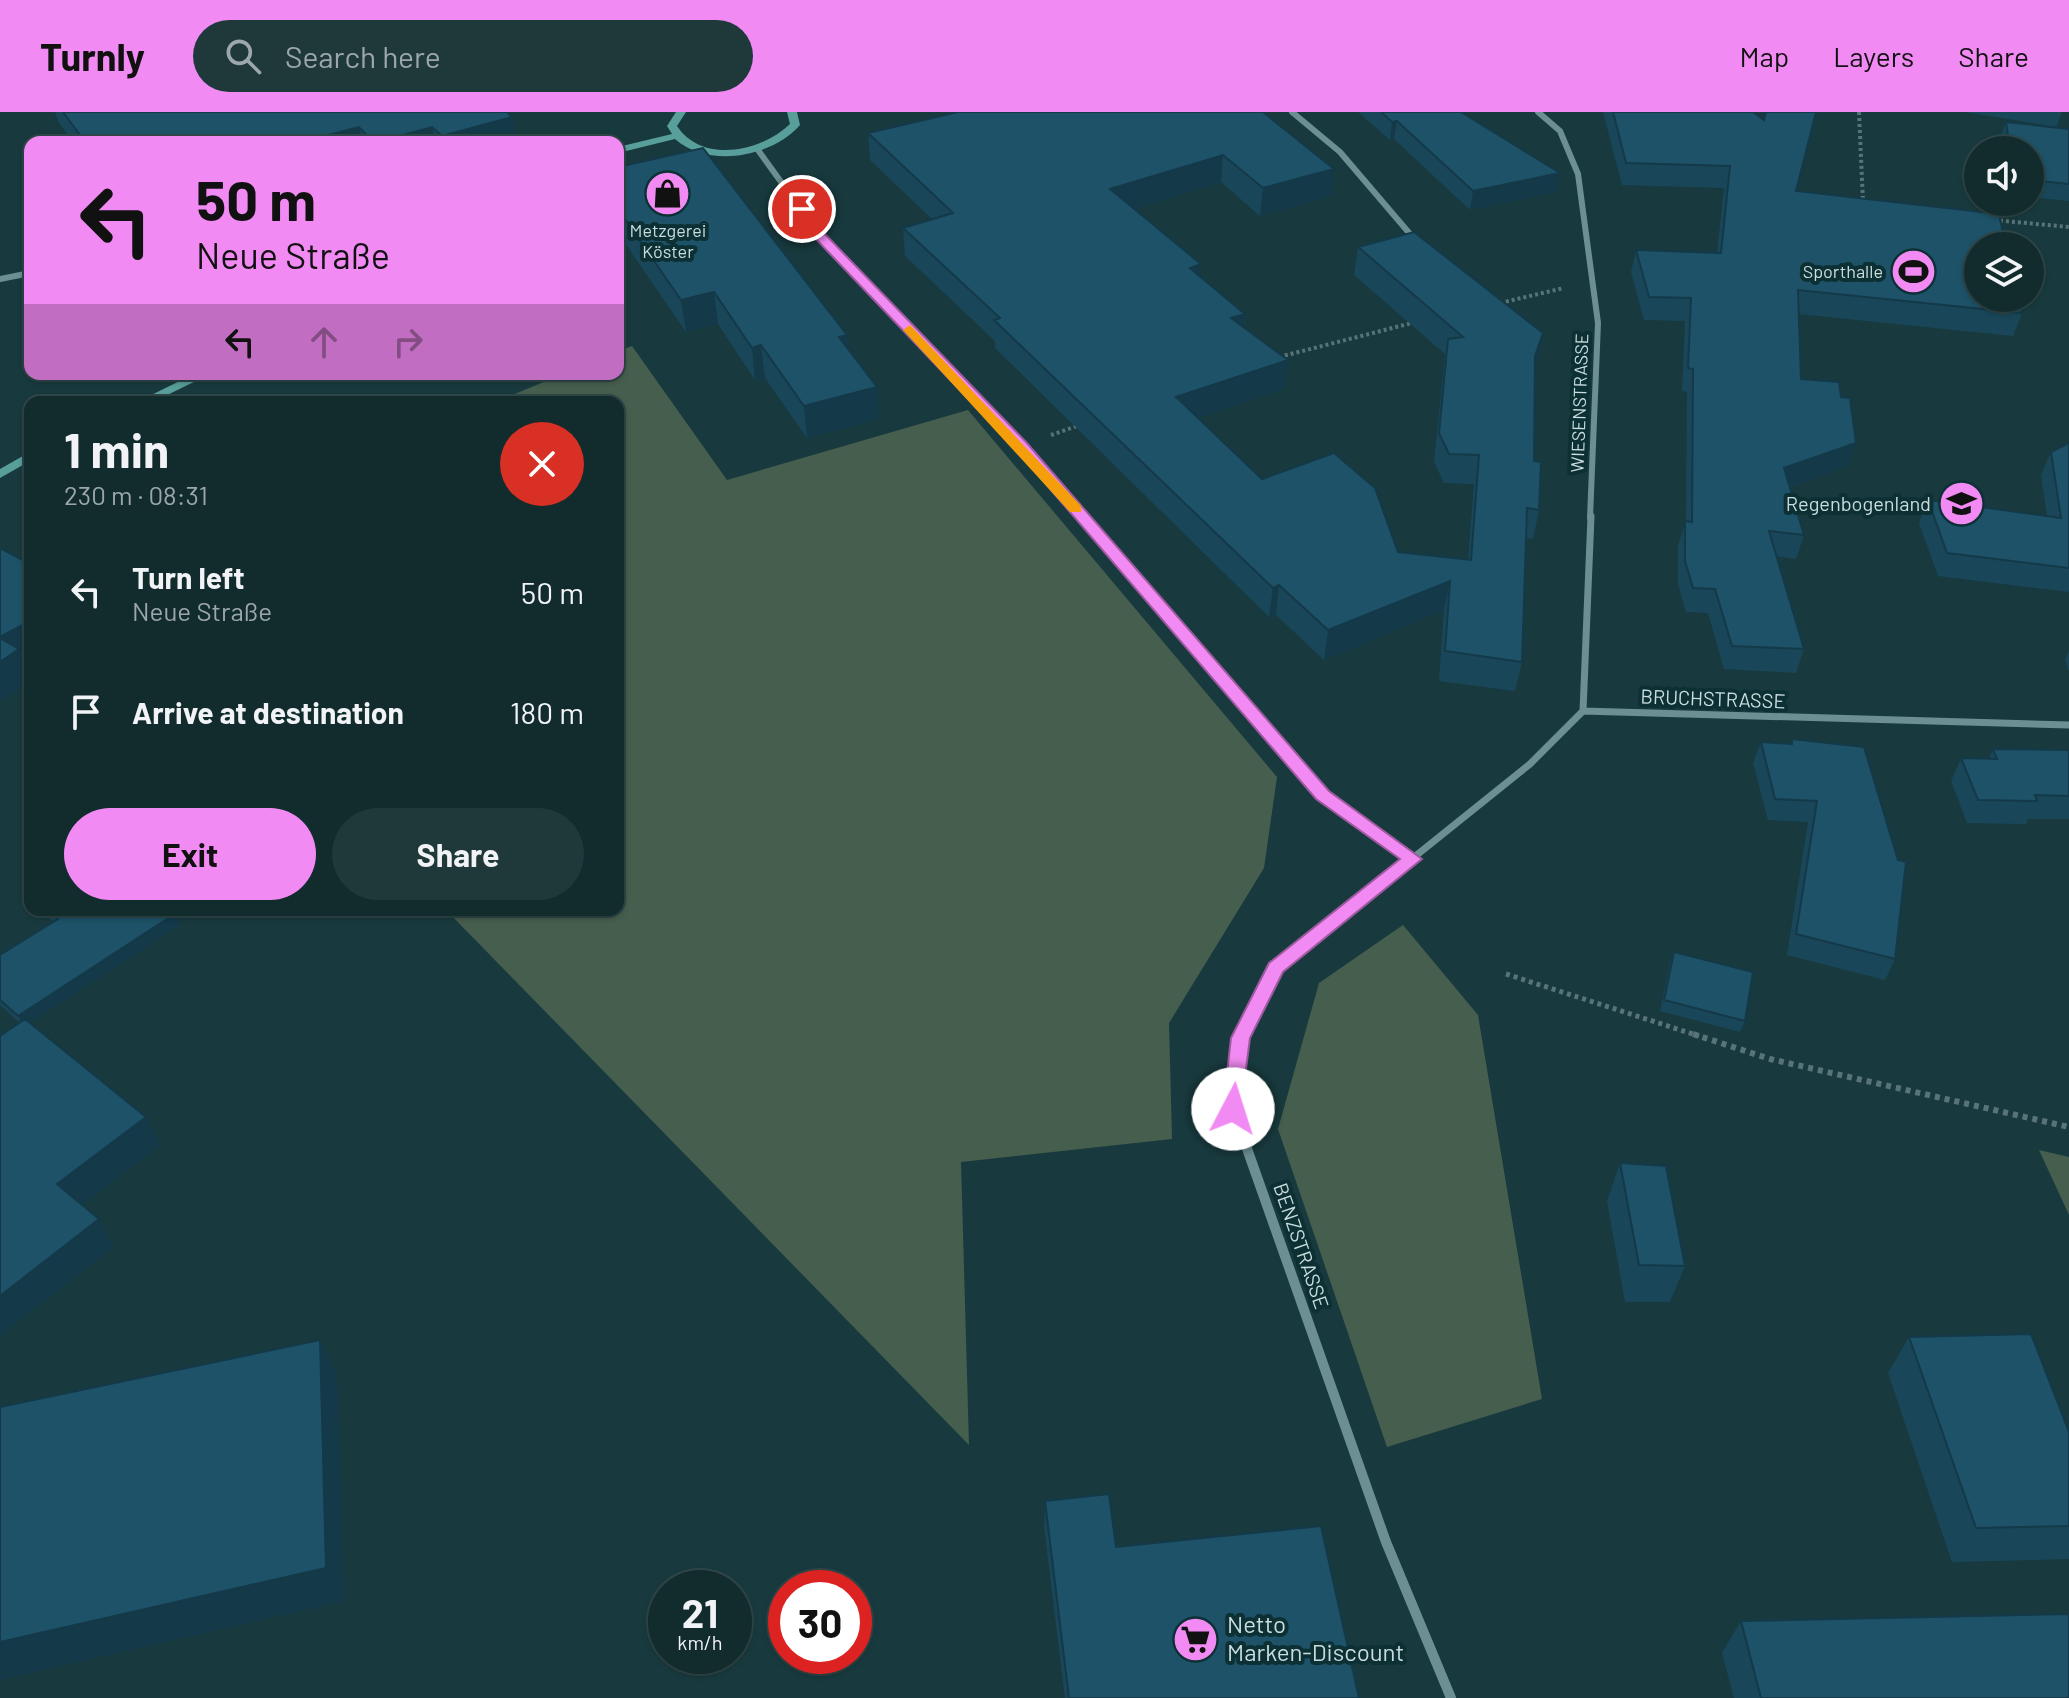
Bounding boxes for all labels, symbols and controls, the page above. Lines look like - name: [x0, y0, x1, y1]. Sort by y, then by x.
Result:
- search box: [193, 20, 753, 92]
- text: Turnly: [40, 33, 145, 79]
- icon: search: [221, 34, 265, 78]
- text: Search here: [285, 38, 441, 74]
- text: Map: [1739, 39, 1789, 73]
- text: Layers: [1833, 39, 1914, 73]
- text: Share: [1958, 39, 2029, 73]
- map controls: [1964, 136, 2044, 312]
- button: sound: [1964, 136, 2044, 216]
- text: 50 m: [196, 165, 316, 232]
- icon: left: [64, 168, 168, 272]
- shop icon: Metzgerei Köster: [644, 169, 692, 217]
- pin: [768, 175, 836, 243]
- icon: arrive: [780, 187, 824, 231]
- place label: Metzgerei Köster: [630, 219, 706, 262]
- button: layers: [1964, 232, 2044, 312]
- text: Neue Straße: [196, 233, 390, 276]
- sports icon: Sporthalle: [1890, 248, 1938, 296]
- place label: Sporthalle: [1803, 260, 1883, 282]
- icon: left: [218, 320, 262, 364]
- icon: ahead: [302, 320, 346, 364]
- icon: right: [386, 320, 430, 364]
- street label: WIESENSTRASSE: [1566, 333, 1592, 473]
- text: 1 min: [64, 420, 169, 478]
- button: close: [500, 422, 584, 506]
- text: 230 m · 08:31: [64, 479, 208, 510]
- school or university icon: Regenbogenland: [1938, 480, 1986, 528]
- place label: Regenbogenland: [1786, 491, 1931, 515]
- text: Turn left: [132, 559, 245, 595]
- icon: left: [64, 570, 108, 614]
- text: 50 m: [521, 574, 584, 610]
- text: Neue Straße: [132, 595, 272, 626]
- street label: BRUCHSTRASSE: [1640, 683, 1786, 713]
- icon: arrive: [64, 690, 108, 734]
- text: Arrive at destination: [132, 694, 404, 730]
- text: 180 m: [510, 694, 584, 730]
- button: Exit: [64, 808, 316, 900]
- button: Share: [332, 808, 584, 900]
- position arrow: [1191, 1067, 1275, 1151]
- street label: BENZSTRASSE: [1269, 1180, 1335, 1312]
- speed limit sign: 30: [768, 1570, 872, 1674]
- text: 21: [682, 1588, 718, 1636]
- place label: Netto Marken-Discount: [1227, 1609, 1404, 1666]
- supermarket icon: Netto Marken-Discount: [1172, 1615, 1220, 1663]
- text: km/h: [677, 1630, 723, 1654]

